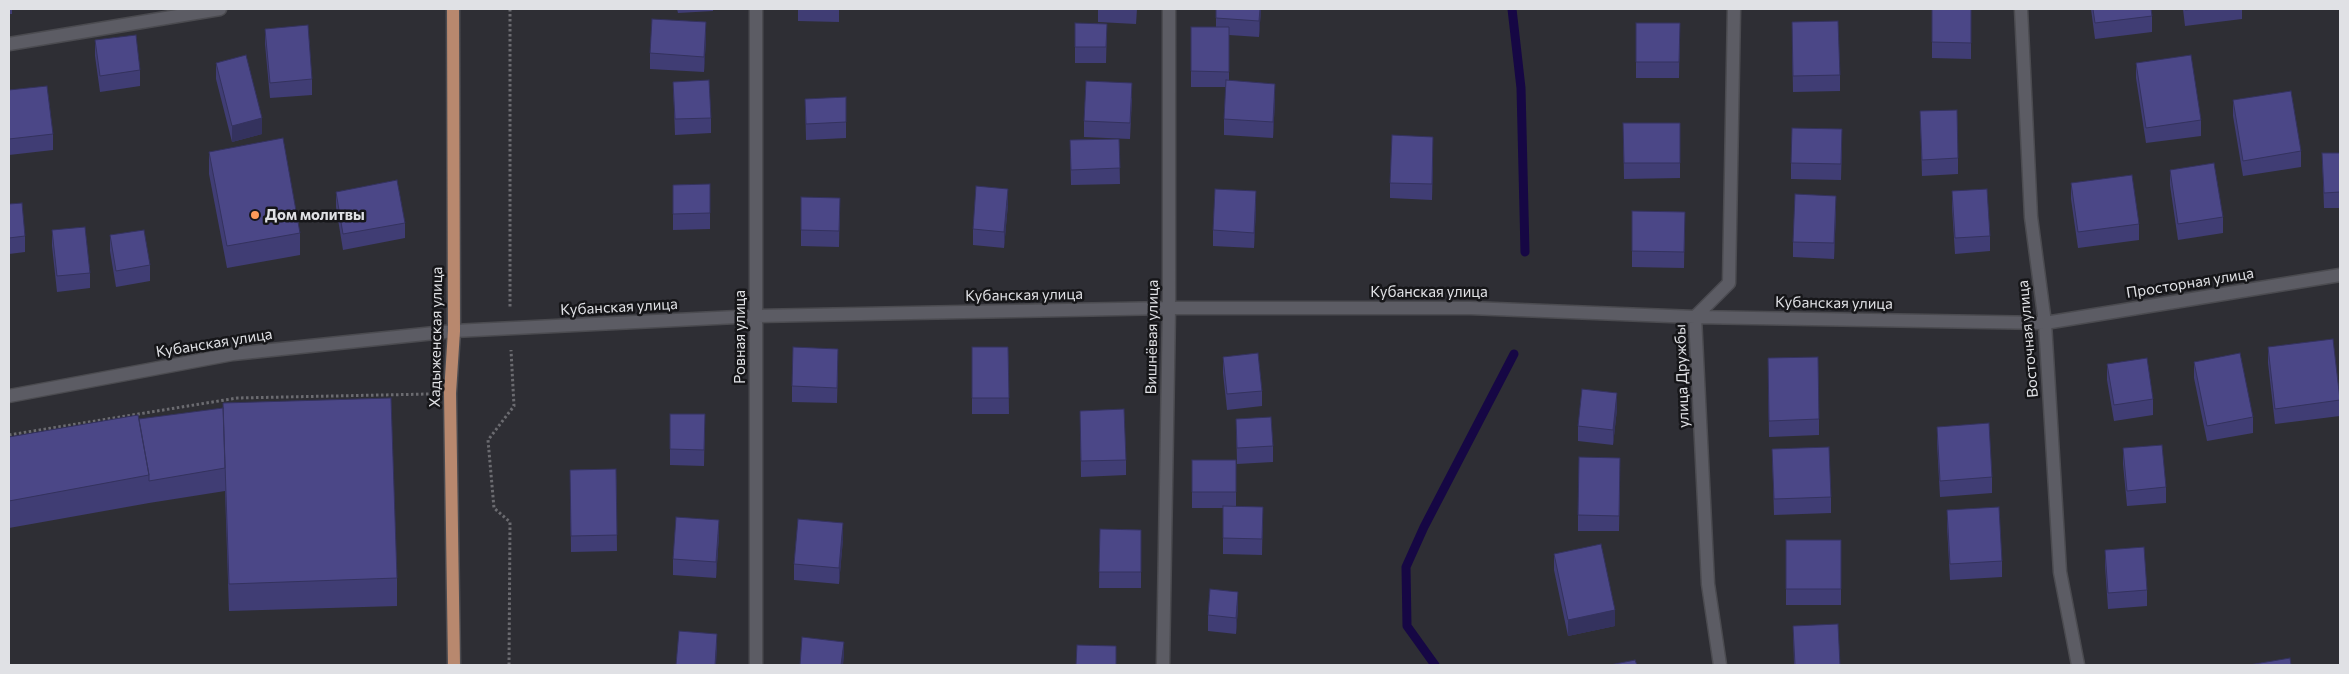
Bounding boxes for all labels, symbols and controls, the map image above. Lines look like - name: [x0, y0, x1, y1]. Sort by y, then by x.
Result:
- place label: Дом молитвы: [265, 206, 365, 224]
- marker: Дом молитвы: [249, 209, 261, 221]
- street label: Просторная улица: [2125, 264, 2255, 302]
- street label: Хадыженская улица: [426, 267, 446, 407]
- street label: Вишнёвая улица: [1142, 279, 1162, 395]
- street label: Восточная улица: [2014, 279, 2042, 399]
- street label: Кубанская улица: [1370, 283, 1488, 301]
- street label: Кубанская улица: [965, 285, 1083, 305]
- street label: Ровная улица: [731, 290, 749, 384]
- street label: Кубанская улица: [1775, 293, 1893, 313]
- street label: Кубанская улица: [560, 295, 678, 319]
- street label: улица Дружбы: [1671, 324, 1693, 428]
- street label: Кубанская улица: [154, 325, 274, 361]

